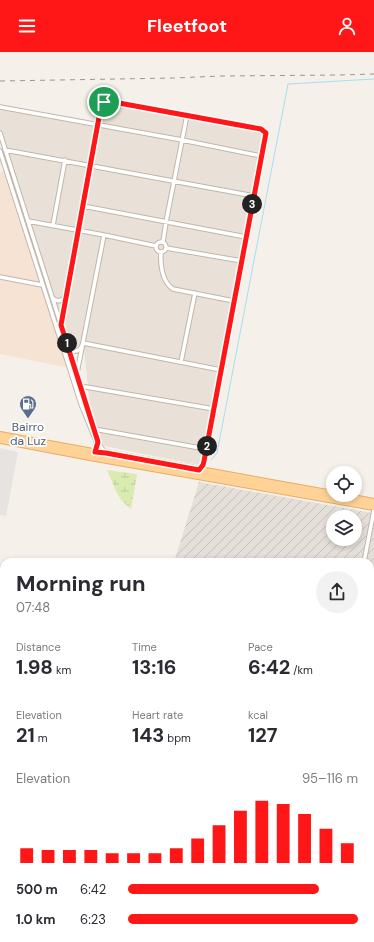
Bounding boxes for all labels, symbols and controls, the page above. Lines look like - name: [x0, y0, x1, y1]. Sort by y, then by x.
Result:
- text: Fleetfoot: [147, 14, 227, 38]
- icon: menu: [16, 15, 38, 37]
- icon: person: [336, 15, 358, 37]
- pin: [87, 85, 121, 119]
- icon: arrive: [93, 91, 115, 113]
- pin: 3: [242, 194, 262, 214]
- text: 3: [249, 197, 255, 211]
- pin: 1: [57, 333, 77, 353]
- text: 1: [65, 336, 69, 350]
- fuel station icon: Bairro da Luz: [18, 394, 38, 419]
- place label: Bairro da Luz: [10, 419, 46, 449]
- pin: 2: [197, 436, 217, 456]
- text: 2: [204, 439, 210, 453]
- map controls: [326, 466, 362, 546]
- button: locate: [326, 466, 362, 502]
- button: layers: [326, 510, 362, 546]
- text: Morning run: [16, 569, 146, 598]
- button: share: [316, 571, 358, 613]
- text: 07:48: [16, 599, 50, 616]
- text: Distance: [16, 640, 61, 654]
- text: Time: [132, 640, 157, 654]
- text: Pace: [248, 640, 273, 654]
- text: 1.98: [16, 654, 53, 680]
- text: 13:16: [132, 654, 176, 680]
- text: 6:42: [248, 654, 290, 680]
- text: km: [53, 663, 71, 677]
- text: /km: [290, 663, 313, 677]
- text: Elevation: [16, 708, 62, 722]
- text: Heart rate: [132, 708, 183, 722]
- text: kcal: [248, 708, 268, 722]
- text: 21: [16, 722, 35, 748]
- text: 143: [132, 722, 164, 748]
- text: 127: [248, 722, 277, 748]
- text: m: [35, 731, 48, 745]
- text: bpm: [164, 731, 191, 745]
- text: Elevation: [16, 770, 70, 787]
- text: 95–116 m: [302, 770, 358, 787]
- text: 500 m: [16, 881, 58, 898]
- text: 6:42: [80, 881, 106, 898]
- text: 1.0 km: [16, 911, 55, 928]
- text: 6:23: [80, 911, 106, 928]

